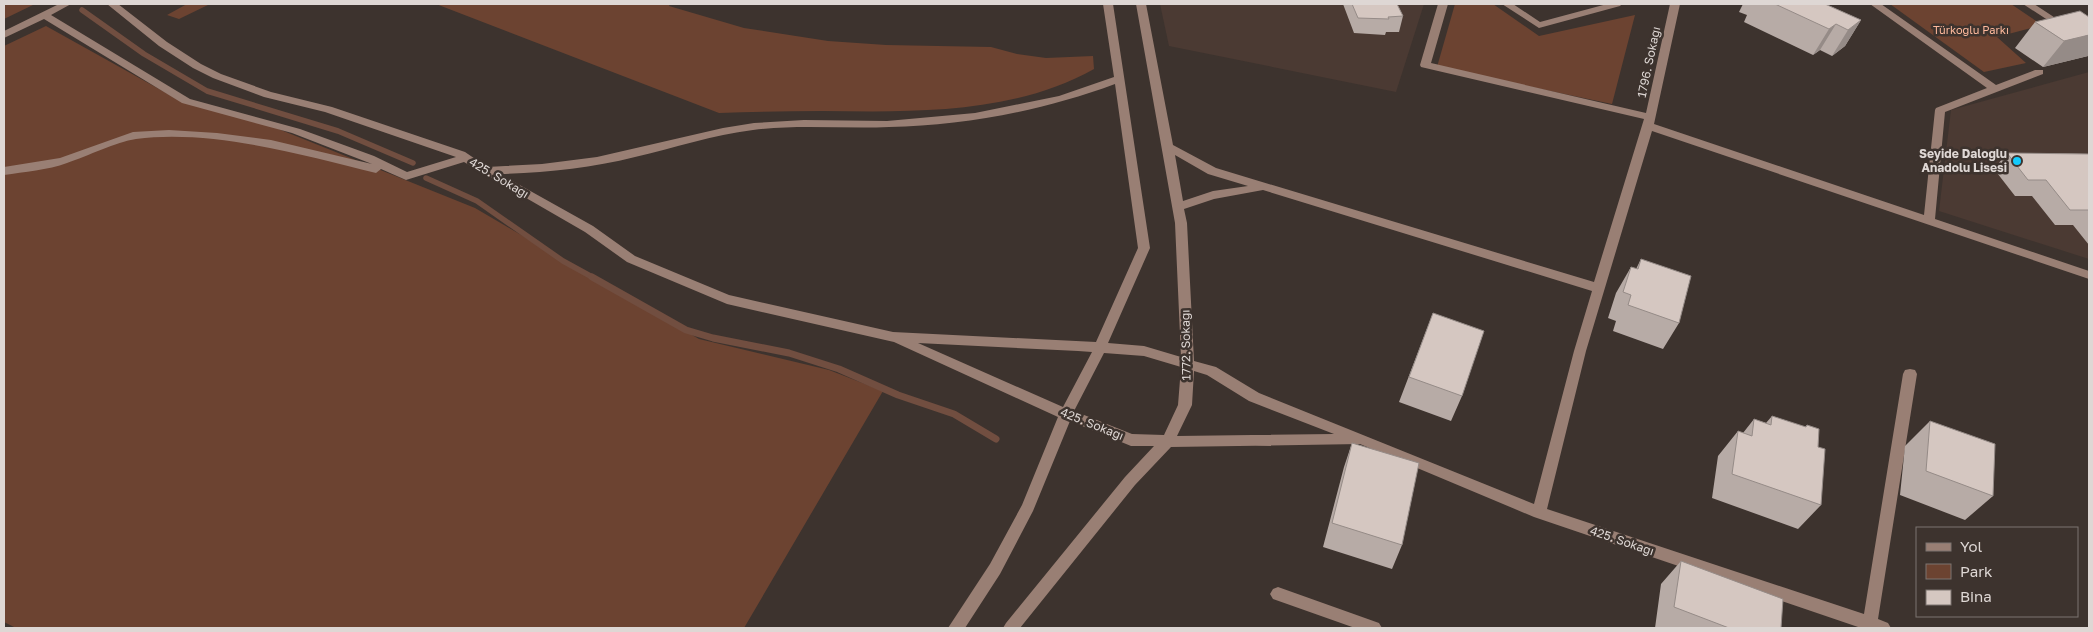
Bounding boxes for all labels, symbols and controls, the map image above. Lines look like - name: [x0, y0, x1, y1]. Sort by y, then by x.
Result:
- park label: Türkoğlu Parkı: [1933, 23, 2009, 36]
- street label: 1796. Sokağı: [1634, 25, 1663, 99]
- place label: Seyide Daloğlu Anadolu Lisesi: [1919, 146, 2007, 175]
- street label: 425. Sokağı: [467, 154, 532, 201]
- marker: Seyide Daloğlu Anadolu Lisesi: [2011, 155, 2023, 167]
- street label: 1772. Sokağı: [1177, 309, 1194, 381]
- street label: 425. Sokağı: [1058, 404, 1126, 443]
- street label: 425. Sokağı: [1588, 523, 1656, 558]
- legend: [1916, 527, 2078, 617]
- text: Yol: [1960, 537, 1982, 555]
- text: Park: [1960, 562, 1993, 580]
- text: Bina: [1960, 587, 1992, 605]

